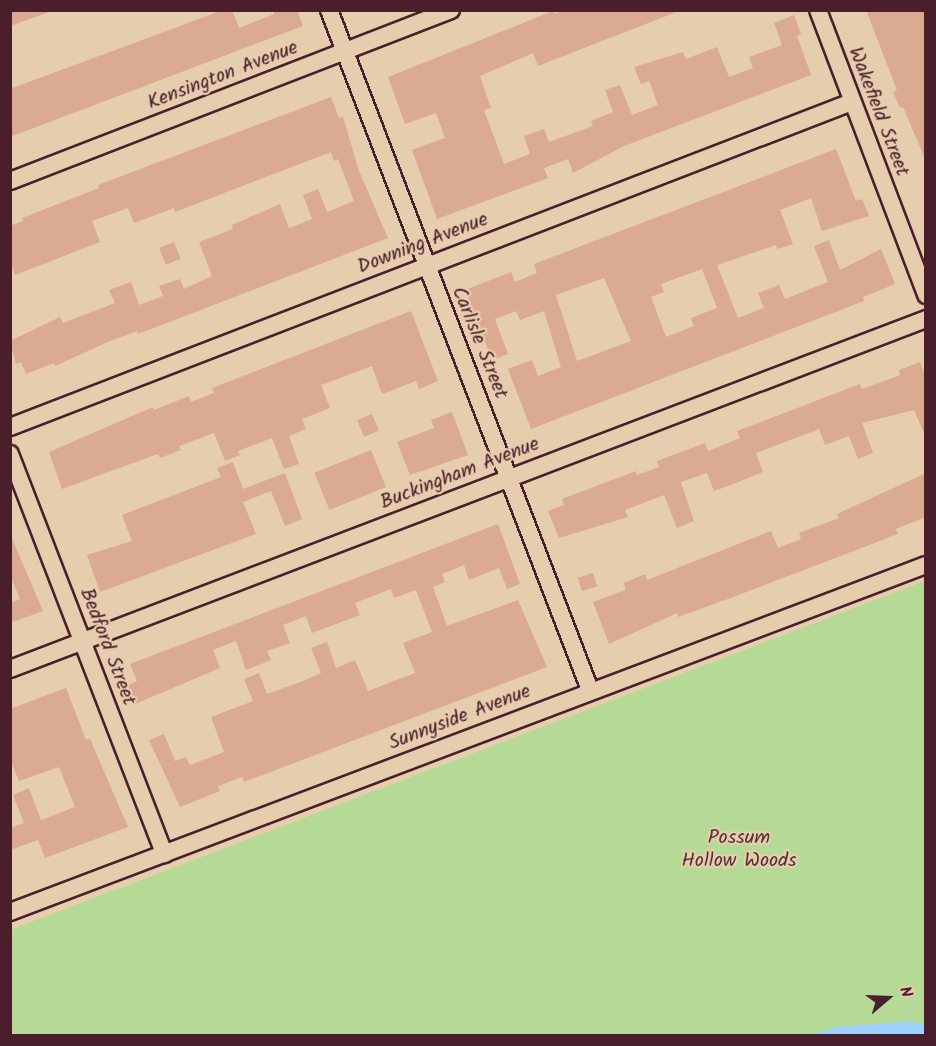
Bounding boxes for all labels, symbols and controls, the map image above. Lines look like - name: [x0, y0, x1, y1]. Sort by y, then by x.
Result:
- street label: Kensington Avenue: [144, 36, 302, 116]
- street label: Wakefield Street: [842, 44, 914, 180]
- street label: Downing Avenue: [354, 208, 492, 280]
- street label: Carlisle Street: [446, 283, 512, 403]
- street label: Buckingham Avenue: [377, 433, 543, 515]
- street label: Bedford Street: [74, 585, 140, 709]
- street label: Sunnyside Avenue: [386, 680, 534, 756]
- park label: Possum Hollow Woods: [681, 827, 797, 874]
- north arrow: [858, 968, 918, 1028]
- text: N: [892, 983, 919, 1001]

